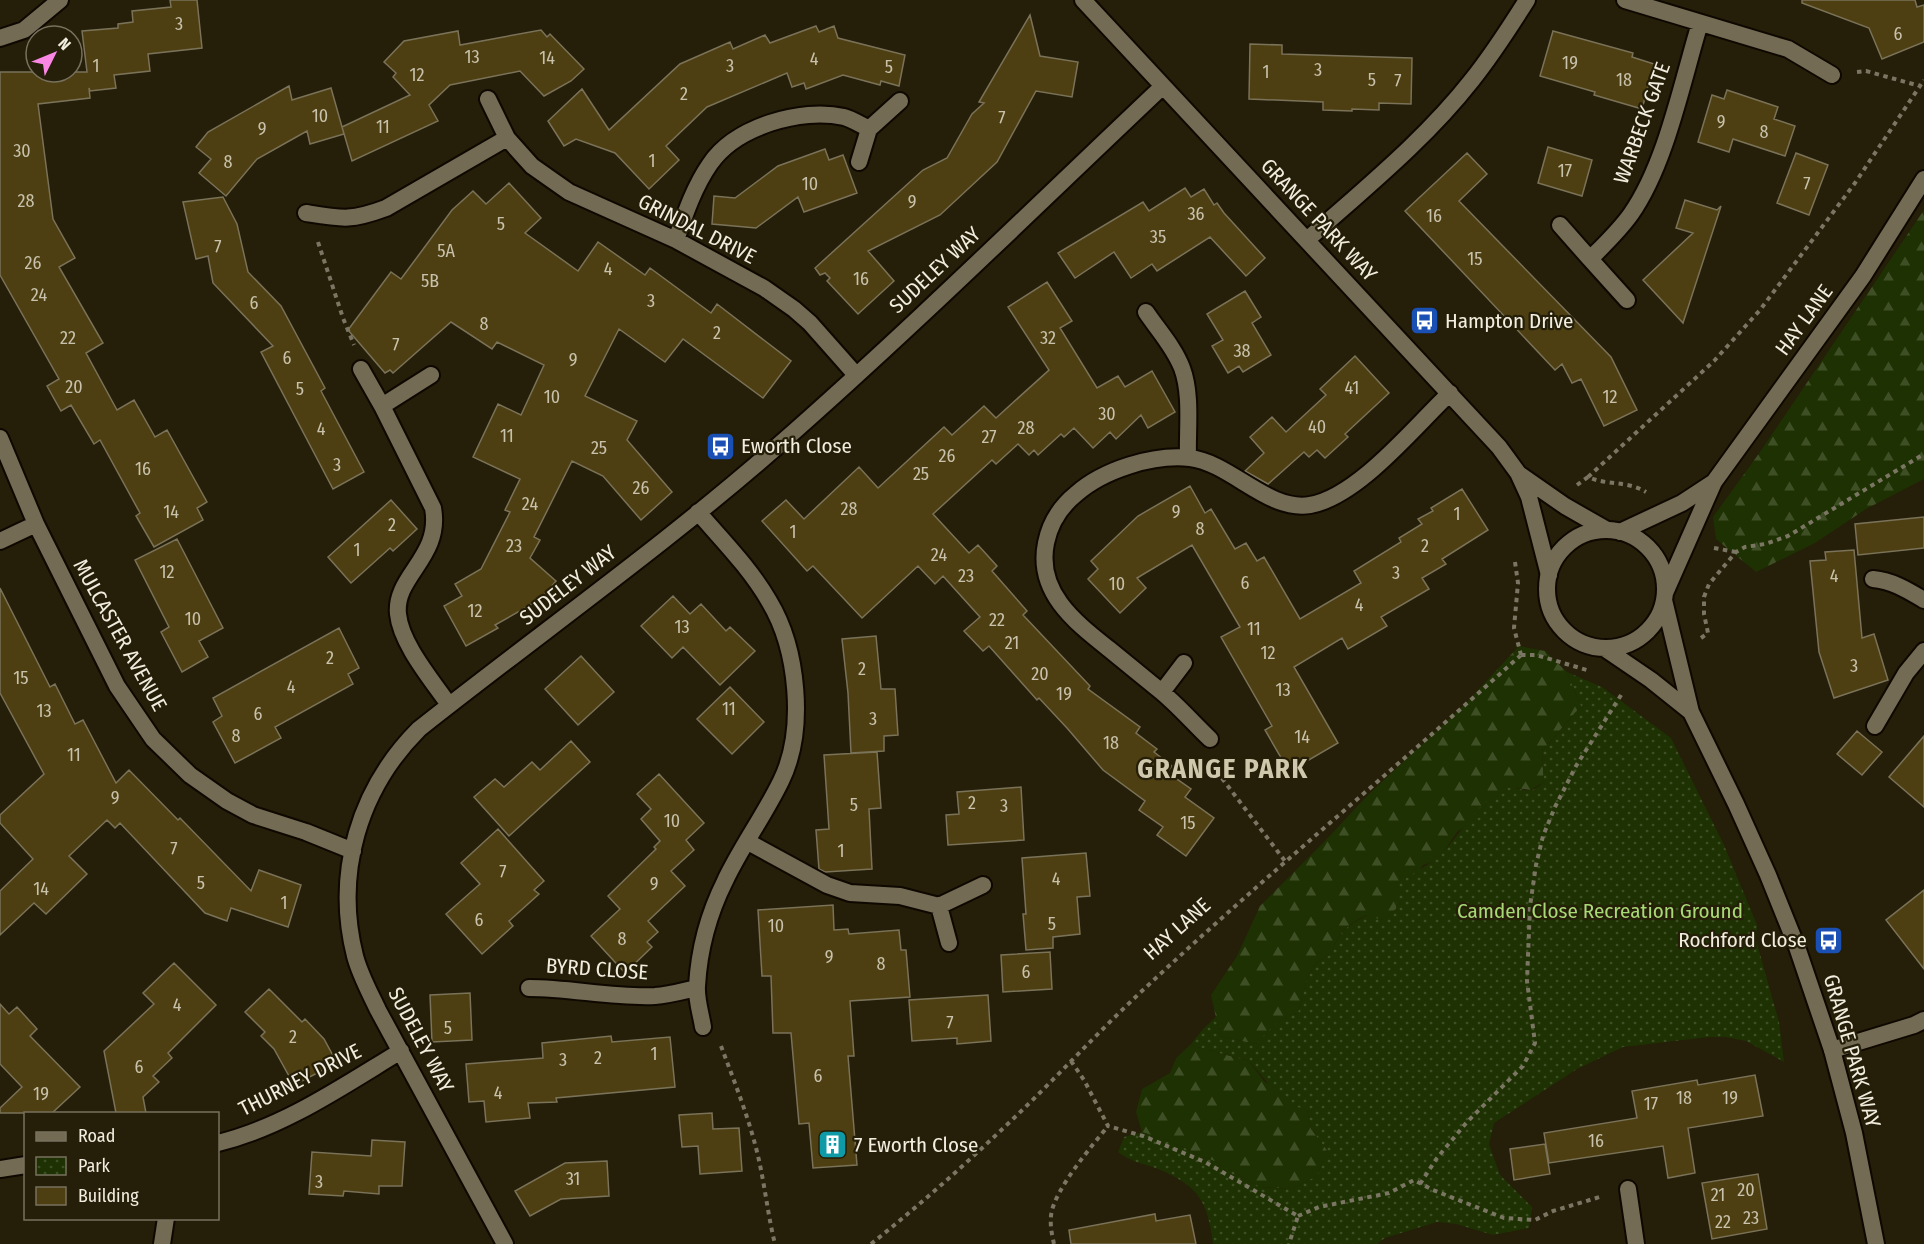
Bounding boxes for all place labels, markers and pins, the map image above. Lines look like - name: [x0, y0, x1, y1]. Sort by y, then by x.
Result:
- bus stop icon: Hampton Drive: [1408, 305, 1440, 337]
- place label: Hampton Drive: [1445, 308, 1573, 334]
- bus stop icon: Eworth Close: [704, 430, 736, 462]
- place label: Eworth Close: [741, 433, 852, 459]
- bus stop icon: Rochford Close: [1812, 924, 1844, 956]
- place label: Rochford Close: [1678, 927, 1807, 953]
- building icon: 7 Eworth Close: [817, 1129, 849, 1161]
- place label: 7 Eworth Close: [854, 1132, 978, 1158]

